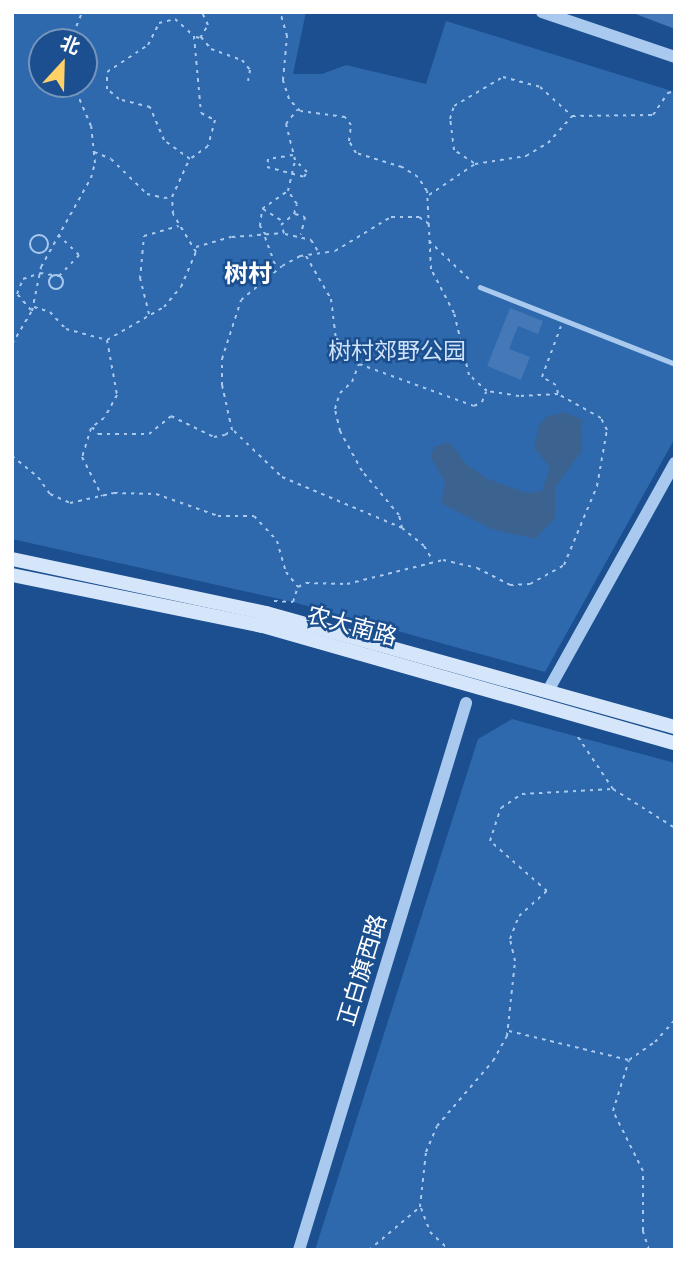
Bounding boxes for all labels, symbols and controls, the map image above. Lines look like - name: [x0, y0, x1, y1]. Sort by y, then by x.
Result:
- north arrow: [28, 28, 98, 98]
- text: 北: [57, 31, 83, 59]
- district label: 树村: [224, 260, 272, 288]
- park label: 树村郊野公园: [328, 337, 466, 365]
- street label: 农大南路: [304, 601, 400, 651]
- street label: 正白旗西路: [332, 911, 392, 1029]

